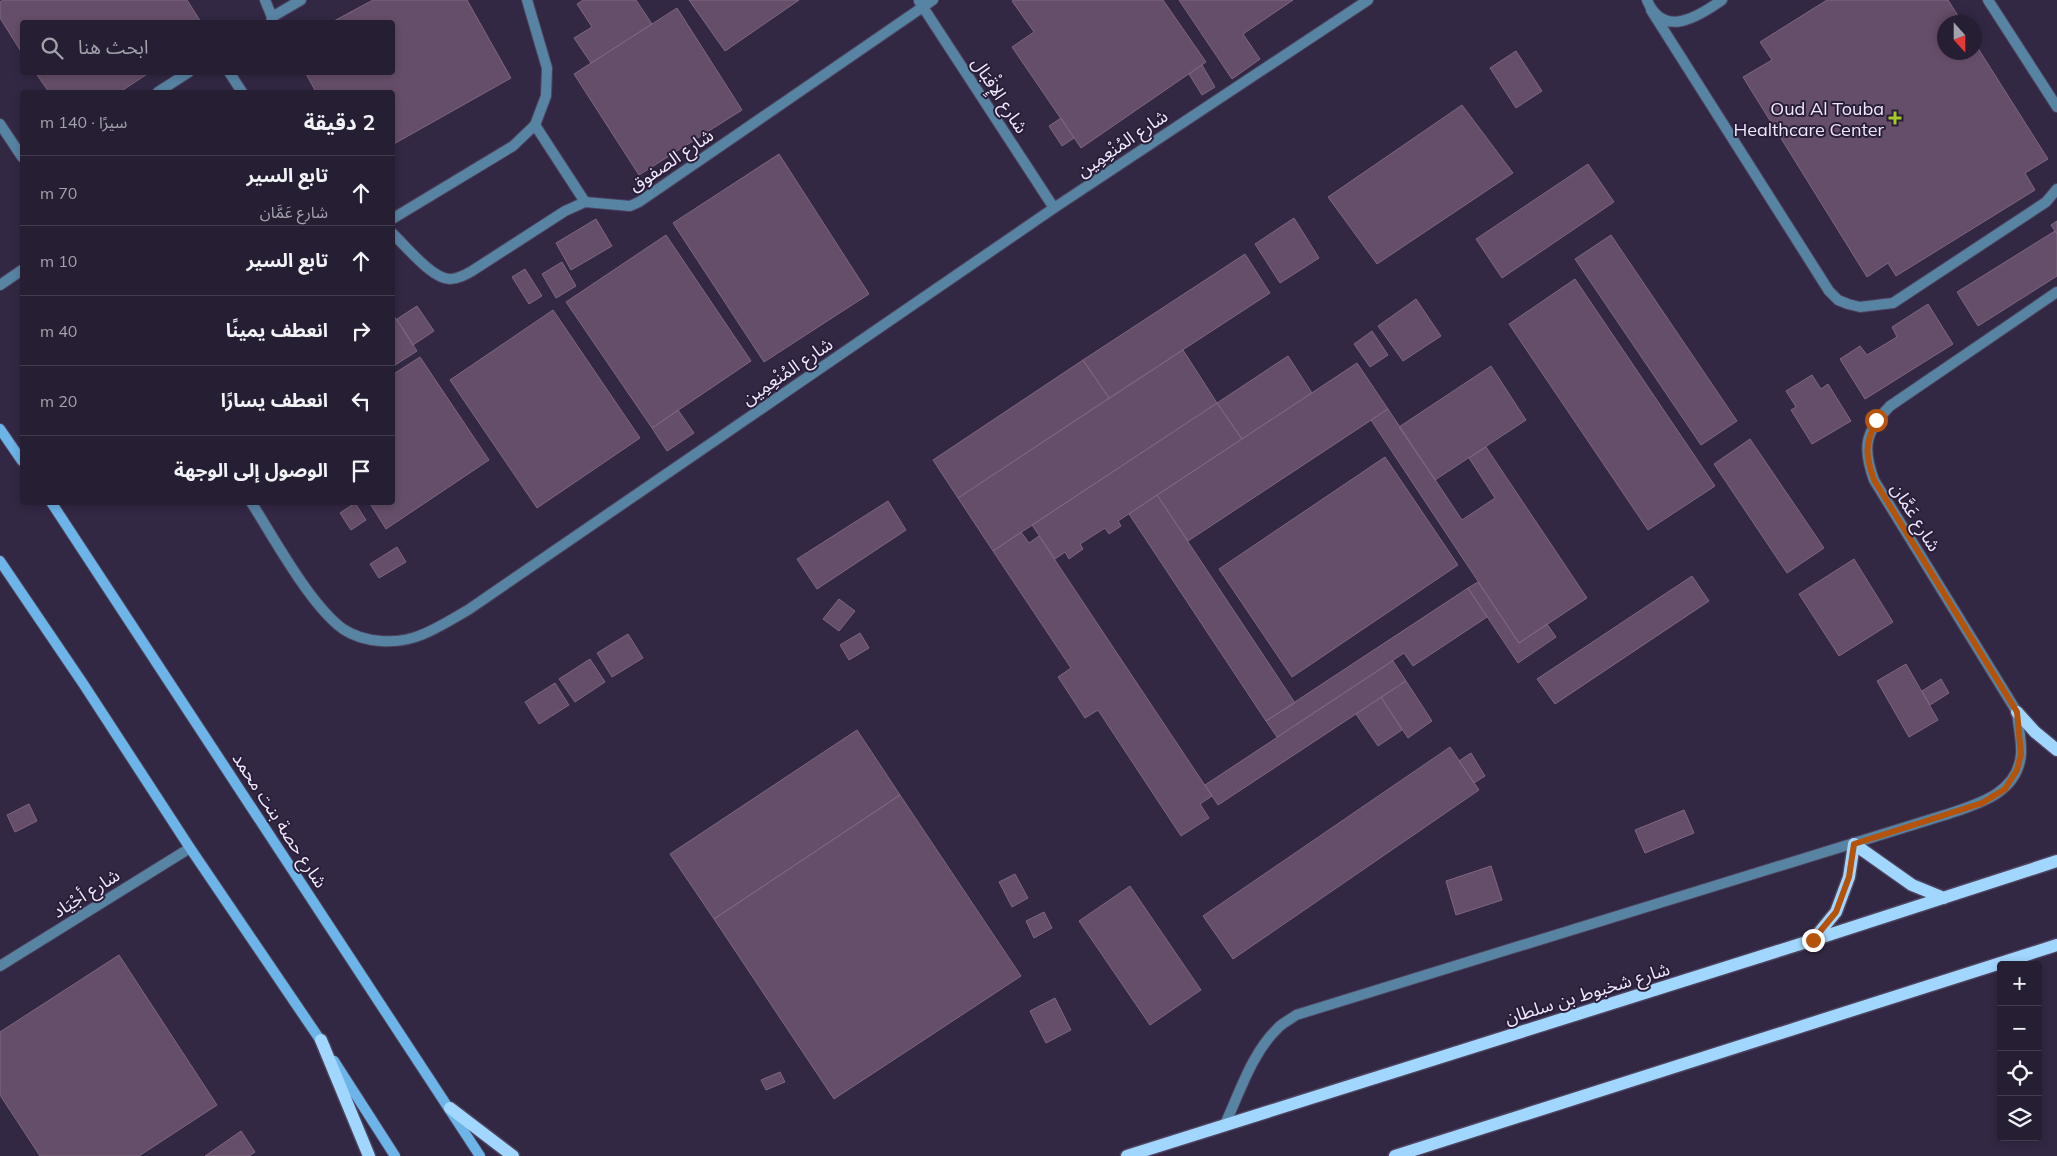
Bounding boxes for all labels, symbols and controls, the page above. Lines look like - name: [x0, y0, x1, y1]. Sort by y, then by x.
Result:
- north arrow: [1937, 15, 1982, 60]
- search box: [20, 20, 395, 75]
- icon: search: [38, 34, 66, 62]
- text: ابحث هنا: [78, 35, 148, 59]
- street label: شارع الإِقْبَال: [964, 52, 1034, 140]
- place label: Oud Al Touba Healthcare Center: [1733, 97, 1884, 141]
- street label: شارع المُنْعِمِين: [1072, 104, 1174, 184]
- text: 2 دقيقة: [304, 109, 375, 135]
- marker: Oud Al Touba Healthcare Center: [1888, 111, 1902, 125]
- text: سيرًا · 140 m: [40, 112, 127, 132]
- street label: شارع الصفوق: [624, 123, 719, 199]
- text: تابع السير: [247, 163, 328, 187]
- icon: ahead: [347, 179, 375, 207]
- text: 70 m: [40, 183, 77, 203]
- text: شارع عَمَّان: [260, 202, 328, 222]
- icon: ahead: [347, 247, 375, 275]
- text: تابع السير: [247, 248, 328, 272]
- text: 10 m: [40, 251, 77, 271]
- icon: right: [347, 317, 375, 345]
- text: انعطف يمينًا: [226, 318, 328, 342]
- text: 40 m: [40, 321, 77, 341]
- street label: شارع المُنْعِمِين: [737, 332, 839, 412]
- icon: left: [347, 387, 375, 415]
- text: انعطف يسارًا: [221, 388, 328, 412]
- text: 20 m: [40, 391, 77, 411]
- route start: [1865, 409, 1888, 432]
- icon: arrive: [347, 457, 375, 485]
- text: الوصول إلى الوجهة: [174, 458, 328, 482]
- street label: شارع عَمَّان: [1883, 478, 1946, 557]
- street label: شارع حصة بنت محمد: [225, 748, 332, 894]
- street label: شارع أجْيَاد: [48, 863, 126, 925]
- route end: [1802, 929, 1825, 952]
- street label: شارع شخبوط بن سلطان: [1502, 957, 1673, 1032]
- map controls: [1997, 961, 2042, 1141]
- button: +: [1997, 961, 2042, 1006]
- button: −: [1997, 1006, 2042, 1051]
- button: locate: [1997, 1051, 2042, 1096]
- button: layers: [1997, 1096, 2042, 1141]

